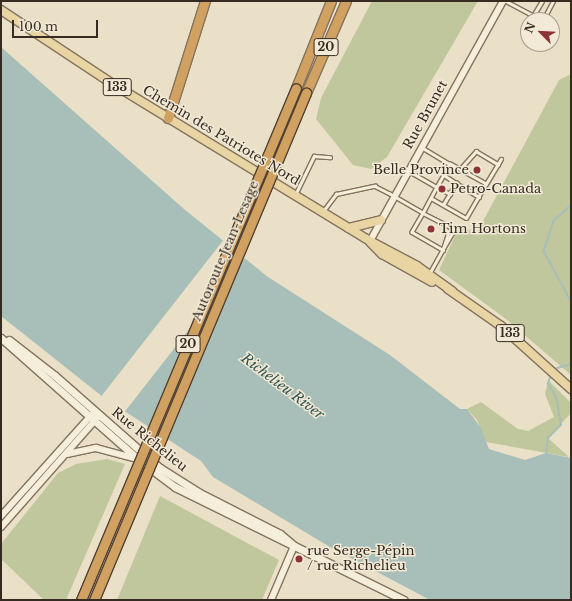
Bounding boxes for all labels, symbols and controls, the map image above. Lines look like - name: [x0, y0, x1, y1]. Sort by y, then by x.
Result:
- scale bar: [14, 12, 100, 38]
- north arrow: [520, 12, 560, 52]
- text: 100 m: [19, 19, 58, 34]
- text: N: [521, 20, 538, 35]
- road number: 20: [313, 37, 339, 57]
- road number: 133: [102, 77, 132, 97]
- street label: Rue Brunet: [401, 78, 451, 152]
- street label: Chemin des Patriotes Nord: [140, 83, 302, 189]
- place label: Belle Province: [373, 162, 469, 178]
- marker: Belle Province: [472, 165, 482, 175]
- street label: Autoroute Jean-Lesage: [189, 179, 263, 323]
- place label: Petro-Canada: [450, 181, 541, 197]
- marker: Petro-Canada: [437, 184, 447, 194]
- place label: Tim Hortons: [439, 221, 526, 237]
- marker: Tim Hortons: [426, 224, 436, 234]
- road number: 133: [495, 323, 525, 343]
- road number: 20: [175, 334, 201, 354]
- water label: Richelieu River: [238, 349, 328, 423]
- street label: Rue Richelieu: [108, 405, 190, 475]
- place label: rue Serge-Pépin / rue Richelieu: [307, 544, 414, 575]
- marker: rue Serge-Pépin / rue Richelieu: [294, 554, 304, 564]

